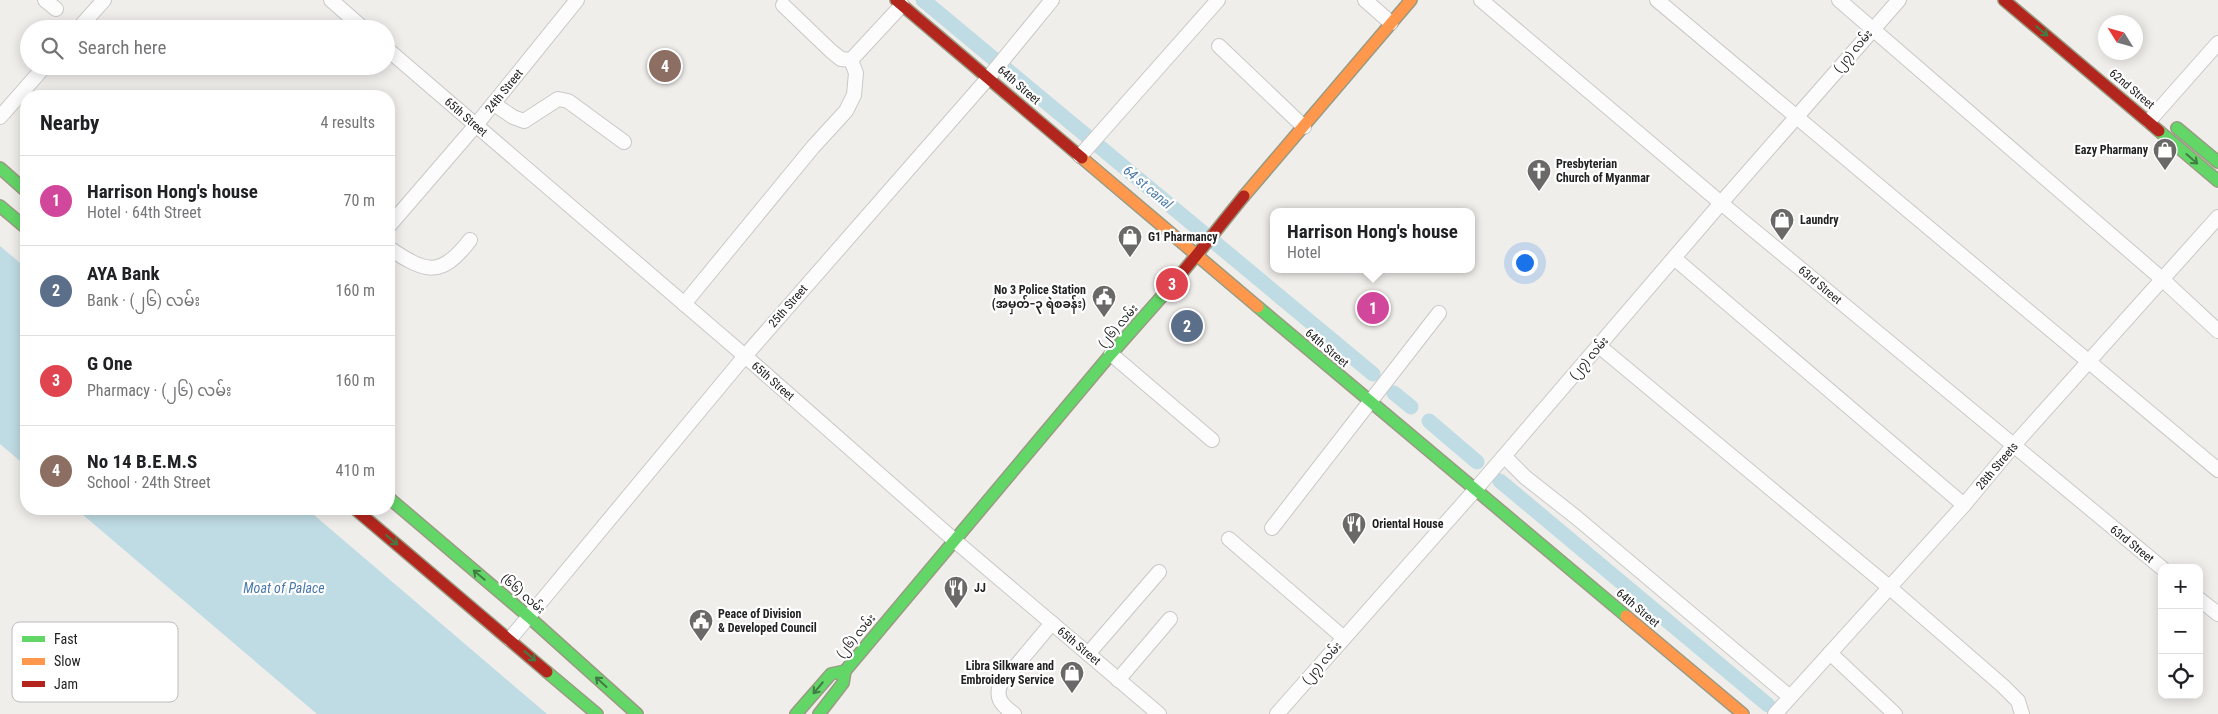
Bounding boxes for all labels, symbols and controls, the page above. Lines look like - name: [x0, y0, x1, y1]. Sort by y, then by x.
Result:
- north arrow: [2098, 15, 2143, 60]
- search box: [20, 20, 395, 75]
- street label: (၂၇) လမ်း: [1829, 25, 1878, 77]
- one-way arrow: [2035, 26, 2048, 37]
- icon: search: [38, 34, 66, 62]
- text: Search here: [78, 36, 166, 59]
- pin: 4: [649, 47, 681, 85]
- street label: 64th Street: [995, 63, 1044, 108]
- street label: 24th Street: [482, 66, 526, 116]
- street label: 62nd Street: [2107, 66, 2158, 112]
- street label: 65th Street: [442, 95, 491, 140]
- text: Nearby: [40, 111, 99, 135]
- text: 4 results: [320, 113, 375, 132]
- shop icon: Eazy Pharmany: [2152, 137, 2178, 171]
- place label: Eazy Pharmany: [2075, 143, 2149, 157]
- one-way arrow: [2186, 153, 2199, 165]
- place label: Presbyterian Church of Myanmar: [1556, 157, 1650, 185]
- church icon: Presbyterian Church of Myanmar: [1526, 158, 1552, 192]
- water label: 64 st canal: [1120, 162, 1176, 213]
- text: Harrison Hong's house: [87, 180, 258, 203]
- text: 1: [52, 191, 60, 210]
- text: 70 m: [343, 191, 375, 210]
- text: Hotel · 64th Street: [87, 203, 202, 222]
- shop icon: Laundry: [1769, 207, 1795, 241]
- popup: [1270, 208, 1475, 273]
- place label: Laundry: [1800, 213, 1839, 227]
- text: Harrison Hong's house: [1287, 220, 1458, 243]
- shop icon: G1 Pharmancy: [1117, 224, 1143, 258]
- place label: G1 Pharmancy: [1148, 230, 1218, 244]
- text: Hotel: [1287, 243, 1321, 262]
- your location: [1512, 250, 1538, 276]
- text: AYA Bank: [87, 262, 160, 285]
- street label: 63rd Street: [1795, 263, 1845, 307]
- pin: 3: [1156, 265, 1188, 303]
- text: 2: [52, 281, 60, 300]
- text: 160 m: [336, 281, 375, 300]
- street label: 25th Street: [766, 281, 811, 330]
- place label: No 3 Police Station (အမှတ်−၃ ရဲစခန်း): [992, 283, 1086, 315]
- public building icon: No 3 Police Station (အမှတ်−၃ ရဲစခန်း): [1091, 284, 1117, 318]
- pin: 1: [1357, 289, 1389, 327]
- text: Bank · (၂၆) လမ်း: [87, 291, 200, 310]
- street label: (၂၆) လမ်း: [1094, 300, 1143, 353]
- pin: 2: [1171, 307, 1203, 345]
- street label: 64th Street: [1303, 326, 1352, 370]
- street label: (၂၇) လမ်း: [1565, 332, 1614, 384]
- text: G One: [87, 352, 132, 375]
- street label: 65th Street: [749, 359, 798, 404]
- text: 3: [52, 371, 60, 390]
- text: 160 m: [336, 371, 375, 390]
- text: Pharmacy · (၂၆) လမ်း: [87, 381, 232, 400]
- street label: 28th Streets: [1973, 439, 2021, 493]
- text: No 14 B.E.M.S: [87, 450, 197, 473]
- text: 4: [52, 461, 60, 480]
- text: 410 m: [336, 461, 375, 480]
- text: School · 24th Street: [87, 473, 211, 492]
- restaurant icon: Oriental House: [1341, 511, 1367, 545]
- place label: Oriental House: [1372, 517, 1444, 531]
- street label: 63rd Street: [2107, 522, 2157, 566]
- one-way arrow: [385, 534, 398, 545]
- map controls: [2158, 564, 2203, 699]
- button: +: [2158, 564, 2203, 609]
- one-way arrow: [472, 569, 485, 580]
- street label: (၆၆) လမ်း: [498, 570, 549, 617]
- restaurant icon: JJ: [943, 575, 969, 609]
- water label: Moat of Palace: [243, 580, 325, 596]
- place label: JJ: [974, 581, 986, 595]
- street label: 64th Street: [1614, 586, 1663, 630]
- place label: Peace of Division & Developed Council: [718, 607, 817, 635]
- public building icon: Peace of Division & Developed Council: [688, 608, 714, 642]
- button: −: [2158, 609, 2203, 654]
- street label: (၂၆) လမ်း: [832, 610, 881, 663]
- legend: [12, 622, 178, 702]
- street label: 65th Street: [1055, 624, 1104, 668]
- text: Fast: [54, 631, 78, 647]
- street label: (၂၇) လမ်း: [1298, 638, 1347, 689]
- one-way arrow: [523, 650, 536, 662]
- text: Slow: [54, 653, 81, 669]
- button: locate: [2158, 654, 2203, 699]
- place label: Libra Silkware and Embroidery Service: [961, 659, 1054, 687]
- shop icon: Libra Silkware and Embroidery Service: [1059, 660, 1085, 694]
- text: Jam: [54, 676, 78, 692]
- one-way arrow: [595, 676, 608, 687]
- one-way arrow: [813, 682, 824, 695]

